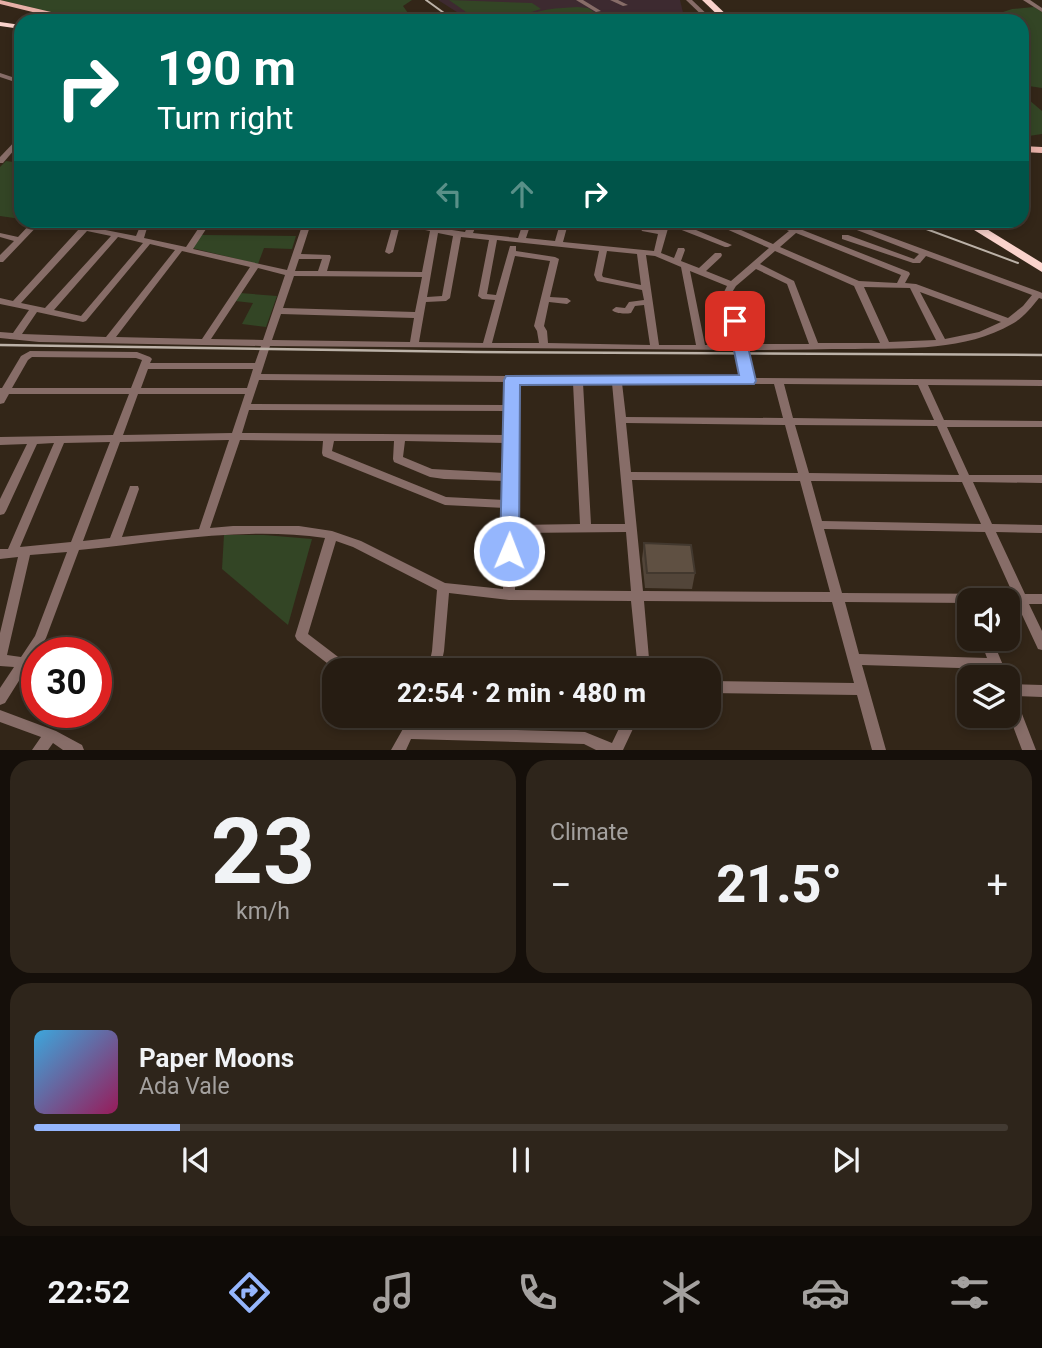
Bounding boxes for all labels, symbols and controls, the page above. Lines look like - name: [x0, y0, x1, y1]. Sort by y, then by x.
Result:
- text: 190 m: [157, 40, 296, 97]
- icon: right: [42, 42, 133, 133]
- text: Turn right: [157, 99, 293, 137]
- icon: left: [430, 175, 468, 213]
- icon: ahead: [503, 175, 541, 213]
- icon: right: [576, 175, 614, 213]
- pin: [705, 291, 765, 351]
- icon: arrive: [716, 302, 754, 340]
- position arrow: [472, 514, 546, 588]
- map controls: [957, 588, 1020, 728]
- button: sound: [957, 588, 1020, 651]
- speed limit sign: 30: [21, 637, 112, 728]
- button: layers: [957, 665, 1020, 728]
- text: 22:54 · 2 min · 480 m: [397, 678, 646, 708]
- text: 23: [211, 799, 315, 905]
- text: Climate: [550, 819, 629, 846]
- text: 21.5°: [716, 854, 842, 915]
- text: −: [550, 863, 572, 907]
- text: +: [986, 863, 1008, 907]
- text: km/h: [236, 898, 290, 925]
- text: Paper Moons: [139, 1043, 294, 1073]
- text: Ada Vale: [139, 1073, 230, 1100]
- icon: previous: [177, 1141, 215, 1179]
- icon: pause: [502, 1141, 540, 1179]
- icon: next: [827, 1141, 865, 1179]
- icon: directions: [225, 1268, 274, 1317]
- icon: music: [369, 1268, 418, 1317]
- icon: phone: [513, 1268, 562, 1317]
- icon: climate: [657, 1268, 706, 1317]
- icon: car: [801, 1268, 850, 1317]
- icon: filters: [945, 1268, 994, 1317]
- text: 22:52: [48, 1273, 130, 1311]

